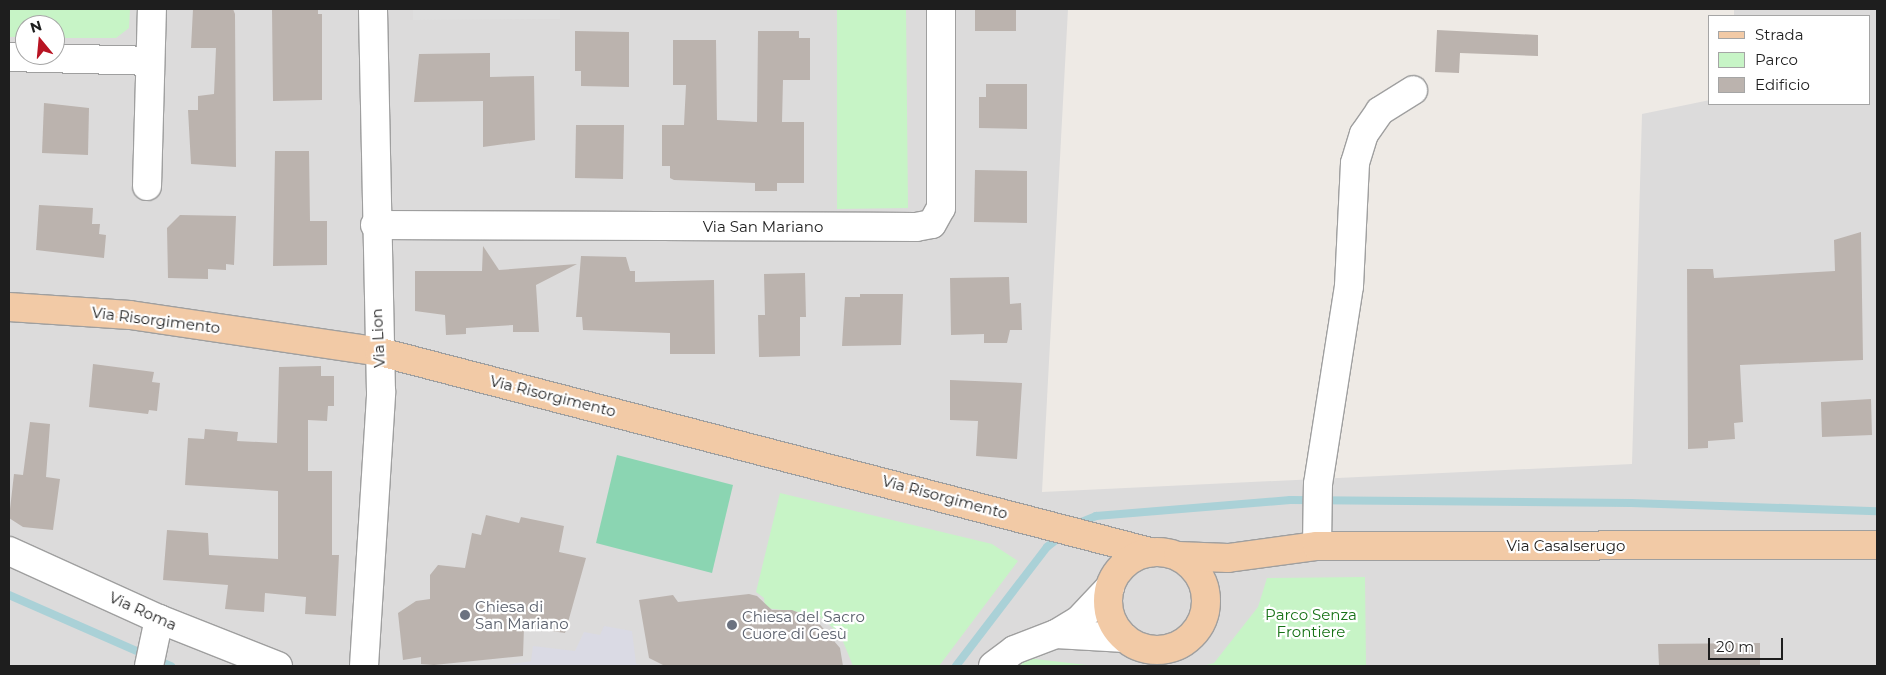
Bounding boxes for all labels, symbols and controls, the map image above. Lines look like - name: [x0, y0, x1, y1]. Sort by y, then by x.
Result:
- north arrow: [15, 15, 65, 65]
- legend: [1708, 15, 1871, 105]
- text: N: [28, 16, 44, 37]
- text: Strada: [1755, 25, 1804, 44]
- text: Parco: [1755, 50, 1798, 69]
- text: Edificio: [1755, 75, 1810, 94]
- street label: Via San Mariano: [703, 218, 823, 236]
- street label: Via Risorgimento: [91, 303, 221, 337]
- street label: Via Lion: [367, 308, 389, 368]
- street label: Via Risorgimento: [488, 372, 618, 420]
- street label: Via Risorgimento: [880, 472, 1010, 522]
- street label: Via Casalserugo: [1507, 537, 1625, 555]
- street label: Via Roma: [106, 588, 180, 634]
- place label: Chiesa di San Mariano: [475, 597, 569, 632]
- park label: Parco Senza Frontiere: [1265, 605, 1357, 640]
- place label: Chiesa del Sacro Cuore di Gesù: [742, 607, 865, 642]
- marker: Chiesa di San Mariano: [459, 609, 471, 621]
- marker: Chiesa del Sacro Cuore di Gesù: [726, 619, 738, 631]
- scale bar: [1711, 628, 1786, 660]
- text: 20 m: [1716, 637, 1754, 656]

